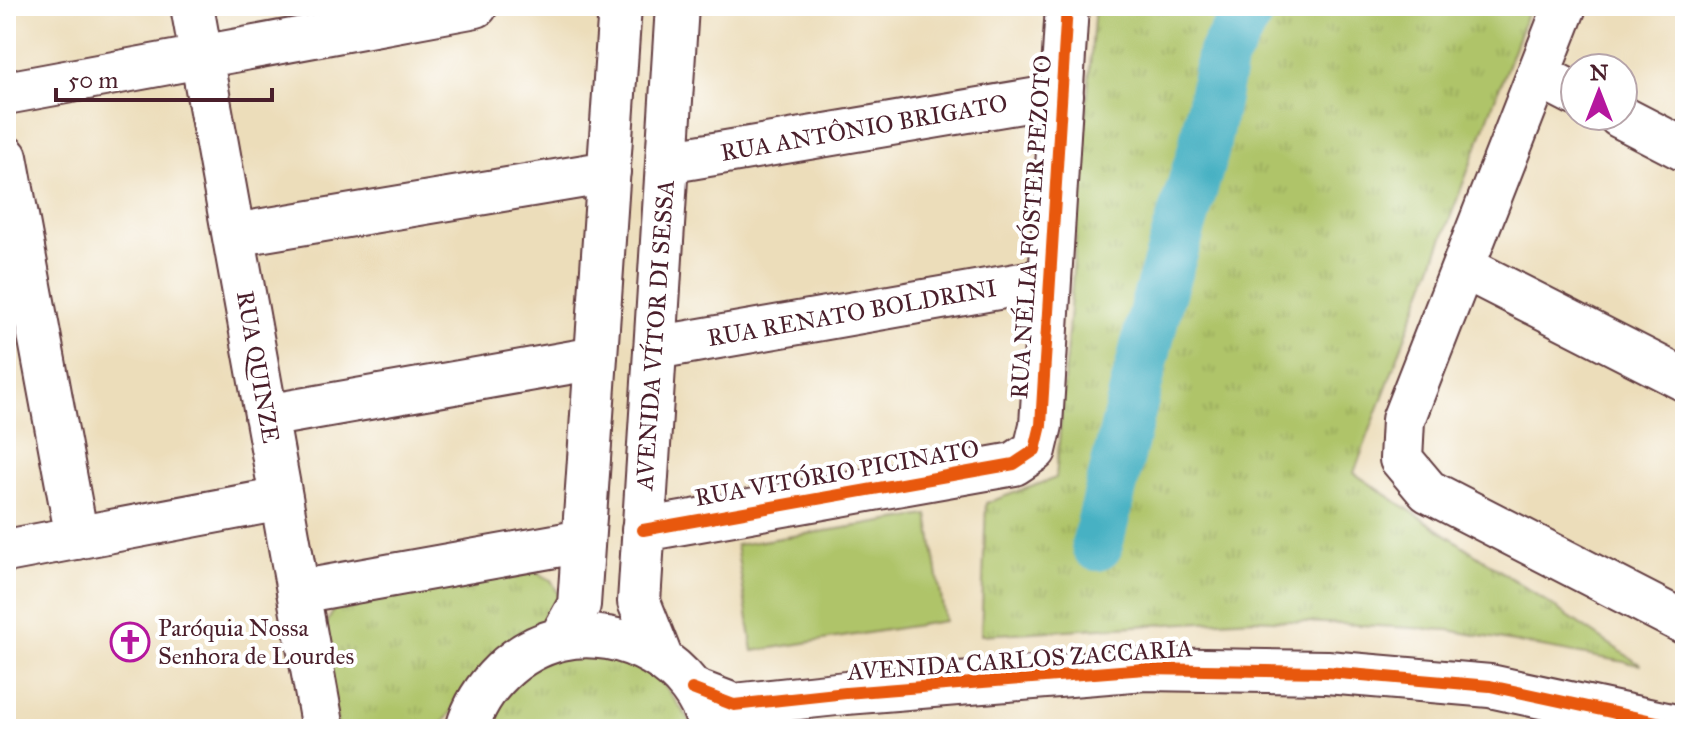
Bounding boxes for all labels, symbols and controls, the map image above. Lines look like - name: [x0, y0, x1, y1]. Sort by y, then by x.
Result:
- scale bar: [56, 52, 272, 102]
- north arrow: [1559, 52, 1639, 132]
- street label: RUA NÉLIA FÓSTER PEZOTO: [1004, 54, 1058, 400]
- text: N: [1590, 59, 1609, 86]
- text: 50 m: [68, 65, 118, 95]
- street label: RUA ANTÔNIO BRIGATO: [718, 88, 1010, 168]
- street label: AVENIDA VÍTOR DI SESSA: [629, 179, 681, 492]
- street label: RUA RENATO BOLDRINI: [705, 273, 999, 353]
- street label: RUA QUINZE: [230, 289, 286, 445]
- street label: RUA VITÓRIO PICINATO: [693, 433, 981, 513]
- place label: Paróquia Nossa Senhora de Lourdes: [158, 613, 354, 671]
- church icon: Paróquia Nossa Senhora de Lourdes: [109, 621, 151, 663]
- street label: AVENIDA CARLOS ZACCARIA: [845, 633, 1194, 687]

